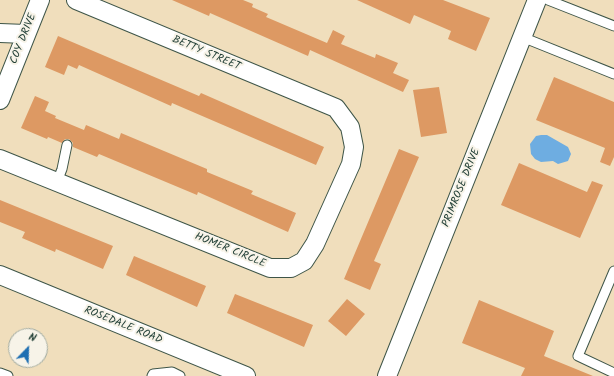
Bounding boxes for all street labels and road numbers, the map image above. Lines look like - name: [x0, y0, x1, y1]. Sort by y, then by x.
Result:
- street label: COY DRIVE: [8, 12, 40, 66]
- street label: BETTY STREET: [170, 34, 242, 74]
- street label: PRIMROSE DRIVE: [440, 147, 484, 229]
- street label: HOMER CIRCLE: [193, 231, 267, 271]
- street label: ROSEDALE ROAD: [82, 304, 164, 348]

